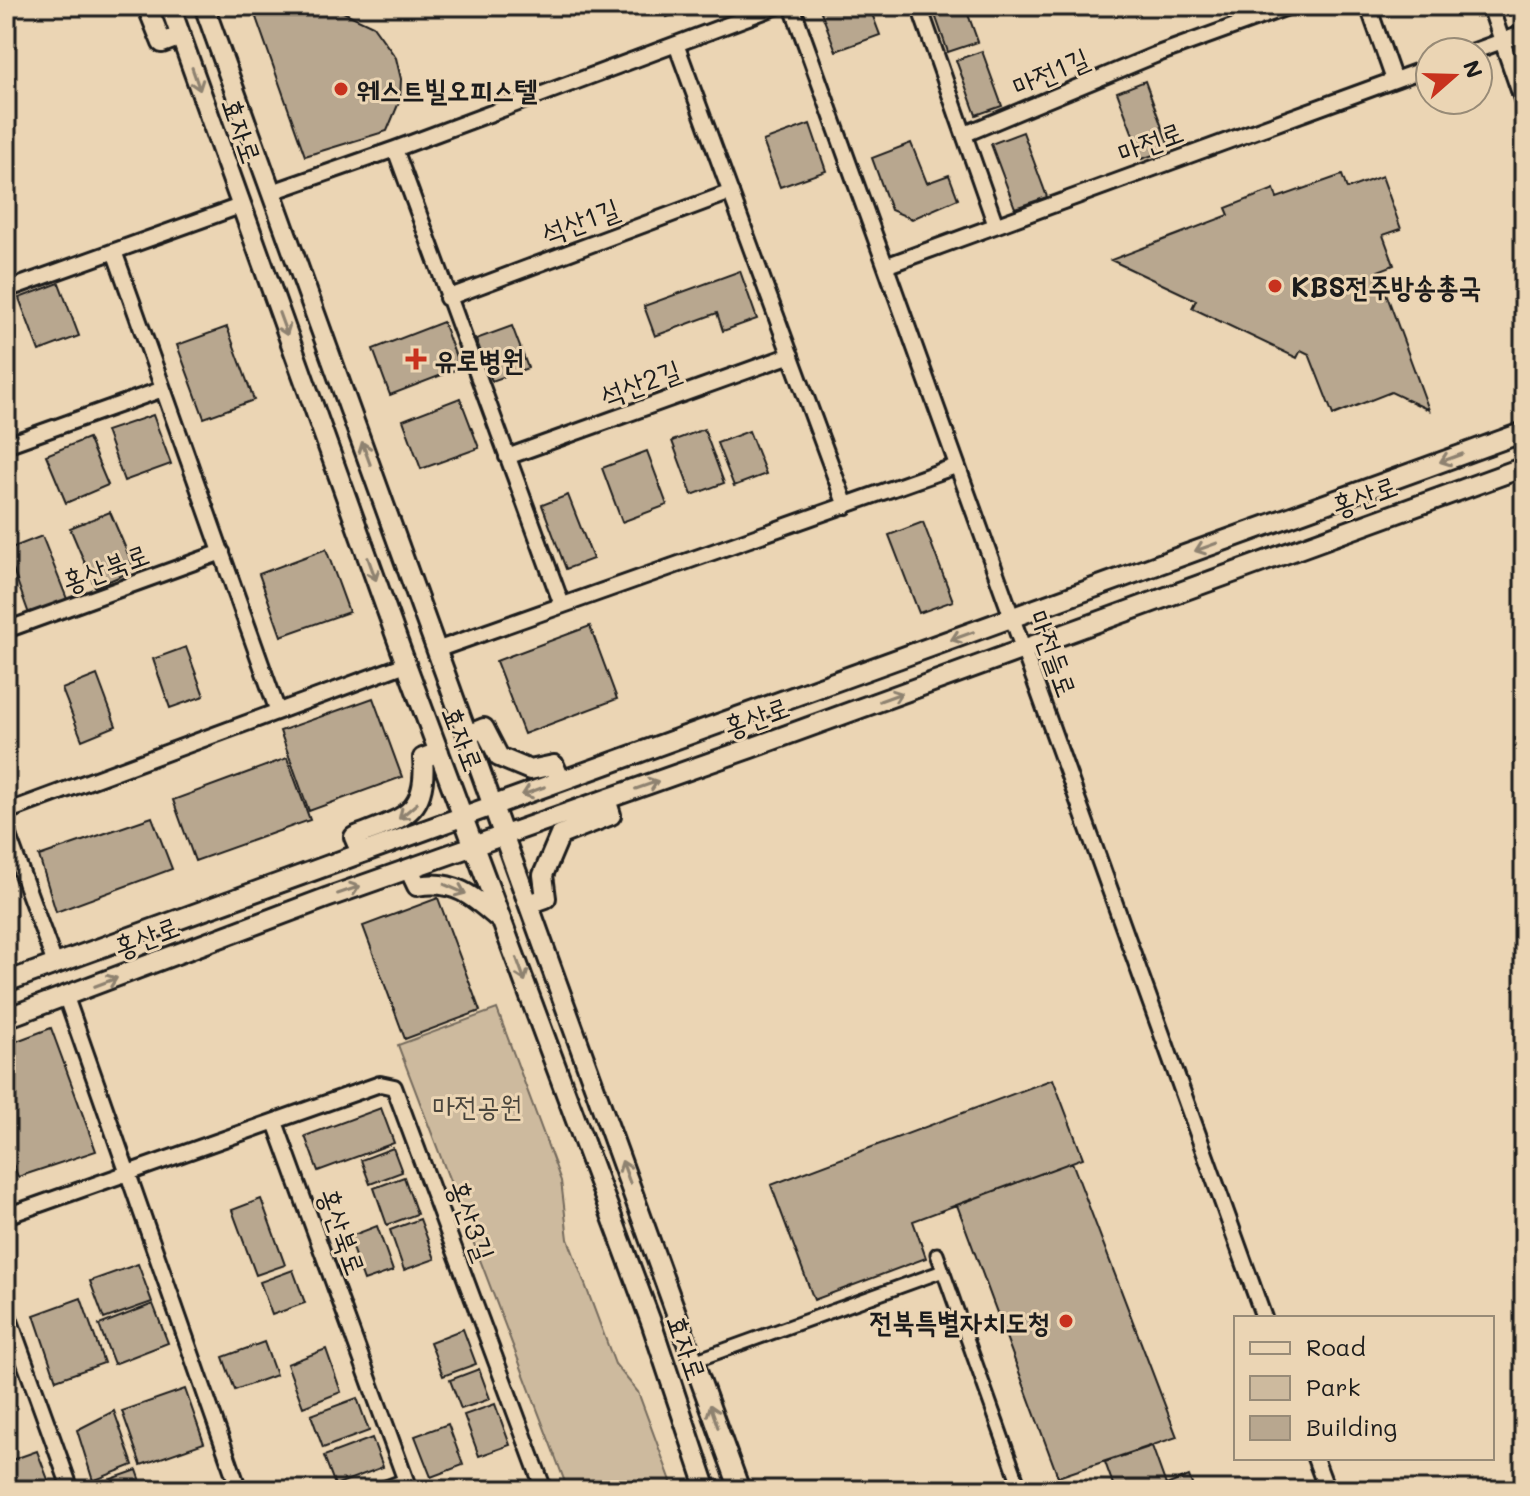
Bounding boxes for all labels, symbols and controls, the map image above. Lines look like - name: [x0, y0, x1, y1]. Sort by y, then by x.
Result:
- north arrow: [1414, 36, 1494, 116]
- street label: 마전1길: [1006, 39, 1094, 103]
- text: N: [1457, 56, 1490, 82]
- one-way arrow: [190, 67, 204, 91]
- place label: 웨스트빌오피스텔: [357, 71, 538, 107]
- marker: 웨스트빌오피스텔: [332, 80, 350, 98]
- street label: 효자로: [215, 92, 271, 168]
- street label: 마전로: [1112, 113, 1188, 169]
- street label: 석산1길: [536, 189, 624, 251]
- place label: KBS전주방송총국: [1291, 268, 1481, 304]
- marker: KBS전주방송총국: [1266, 277, 1284, 295]
- one-way arrow: [277, 311, 291, 336]
- place label: 유로병원: [434, 341, 524, 377]
- marker: 유로병원: [405, 348, 427, 370]
- street label: 석산2길: [595, 351, 685, 413]
- one-way arrow: [357, 441, 372, 466]
- one-way arrow: [1439, 452, 1464, 467]
- street label: 홍산로: [1326, 467, 1402, 523]
- street label: 홍산북로: [56, 535, 154, 599]
- one-way arrow: [1195, 541, 1219, 555]
- one-way arrow: [365, 556, 380, 581]
- street label: 마전들로: [1022, 604, 1086, 702]
- one-way arrow: [950, 630, 975, 644]
- street label: 홍산로: [718, 688, 794, 744]
- one-way arrow: [879, 689, 903, 703]
- street label: 효자로: [435, 700, 493, 776]
- one-way arrow: [634, 776, 659, 791]
- one-way arrow: [521, 785, 546, 799]
- one-way arrow: [398, 802, 418, 820]
- one-way arrow: [336, 881, 361, 896]
- one-way arrow: [442, 883, 467, 898]
- street label: 홍산로: [108, 907, 184, 965]
- one-way arrow: [514, 957, 529, 982]
- one-way arrow: [93, 974, 117, 988]
- park label: 마전공원: [432, 1087, 522, 1123]
- one-way arrow: [618, 1160, 632, 1185]
- street label: 홍산3길: [440, 1174, 504, 1266]
- street label: 홍산북로: [311, 1182, 375, 1280]
- place label: 전북특별자치도청: [870, 1303, 1050, 1339]
- street label: 효자로: [660, 1309, 716, 1385]
- marker: 전북특별자치도청: [1057, 1312, 1075, 1330]
- legend: [1234, 1316, 1494, 1460]
- text: Road: [1306, 1331, 1366, 1362]
- text: Park: [1306, 1371, 1360, 1402]
- one-way arrow: [705, 1404, 720, 1429]
- text: Building: [1306, 1411, 1397, 1442]

